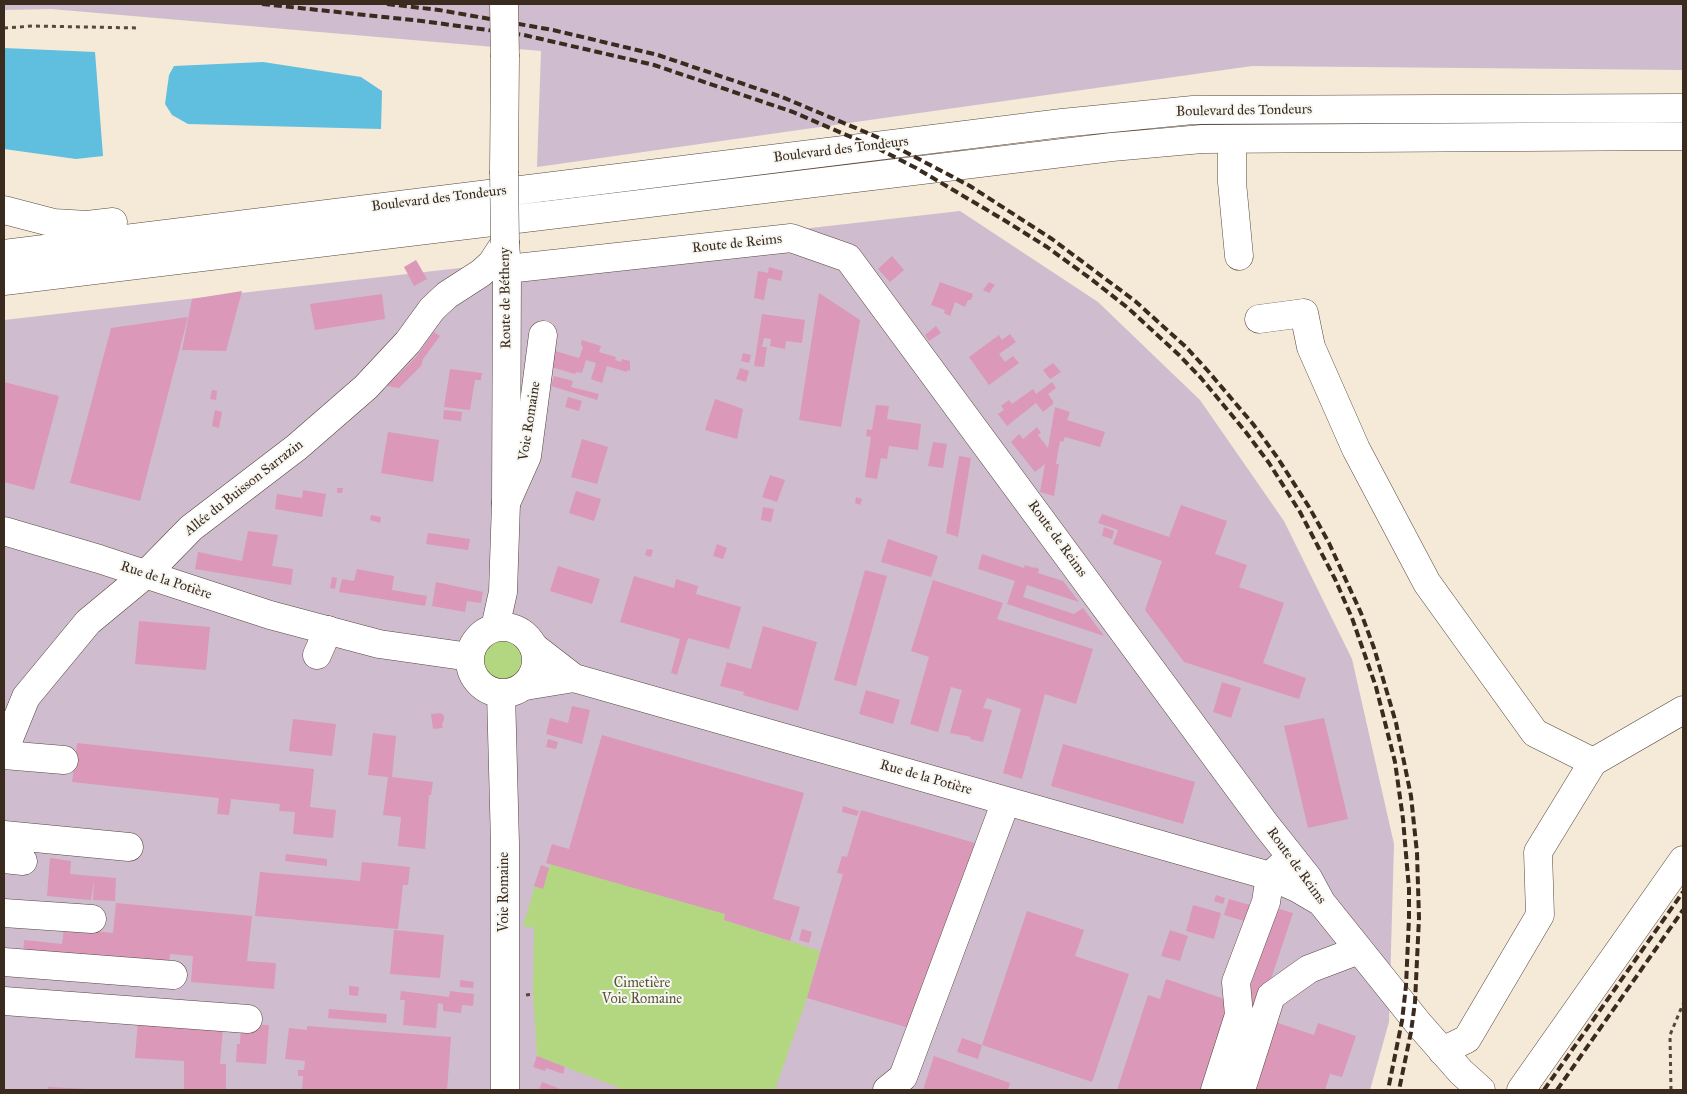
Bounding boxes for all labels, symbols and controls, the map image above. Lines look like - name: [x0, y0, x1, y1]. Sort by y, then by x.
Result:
- street label: Boulevard des Tondeurs: [1176, 101, 1312, 121]
- street label: Boulevard des Tondeurs: [772, 133, 910, 167]
- street label: Boulevard des Tondeurs: [370, 182, 508, 216]
- street label: Route de Reims: [691, 231, 783, 257]
- street label: Route de Bétheny: [497, 247, 515, 349]
- street label: Voie Romaine: [515, 380, 545, 462]
- street label: Allée du Buisson Sarrazin: [181, 436, 307, 540]
- street label: Route de Reims: [1024, 498, 1090, 580]
- street label: Rue de la Potière: [118, 558, 214, 604]
- street label: Rue de la Potière: [878, 757, 974, 799]
- street label: Route de Reims: [1263, 825, 1329, 907]
- street label: Voie Romaine: [497, 852, 513, 932]
- park label: Cimetière Voie Romaine: [602, 976, 682, 1009]

